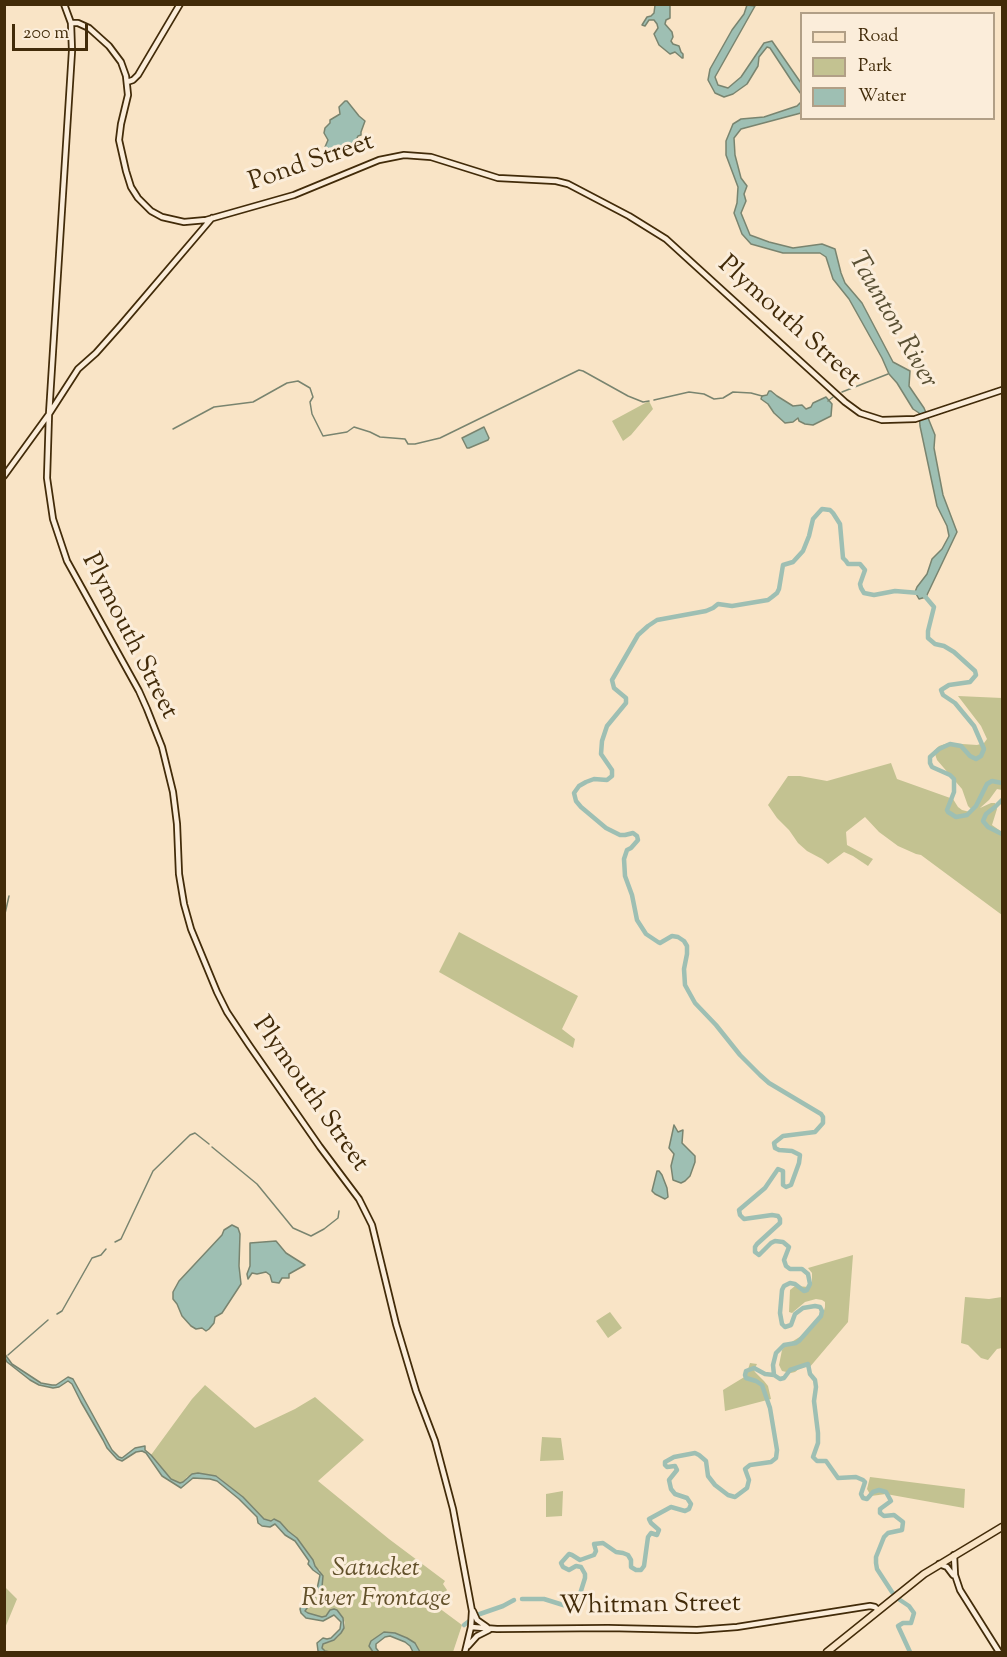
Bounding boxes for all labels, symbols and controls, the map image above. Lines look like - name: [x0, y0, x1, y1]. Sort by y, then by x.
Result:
- scale bar: [15, 12, 92, 50]
- legend: [800, 12, 995, 120]
- text: 200 m: [23, 21, 69, 47]
- text: Road: [858, 24, 898, 50]
- text: Park: [858, 54, 892, 80]
- text: Water: [858, 84, 906, 110]
- street label: Pond Street: [245, 128, 379, 200]
- water label: Taunton River: [839, 247, 943, 395]
- street label: Plymouth Street: [710, 251, 866, 395]
- street label: Plymouth Street: [73, 549, 183, 725]
- street label: Plymouth Street: [244, 1012, 374, 1178]
- park label: Satucket River Frontage: [301, 1555, 451, 1616]
- street label: Whitman Street: [559, 1590, 741, 1624]

